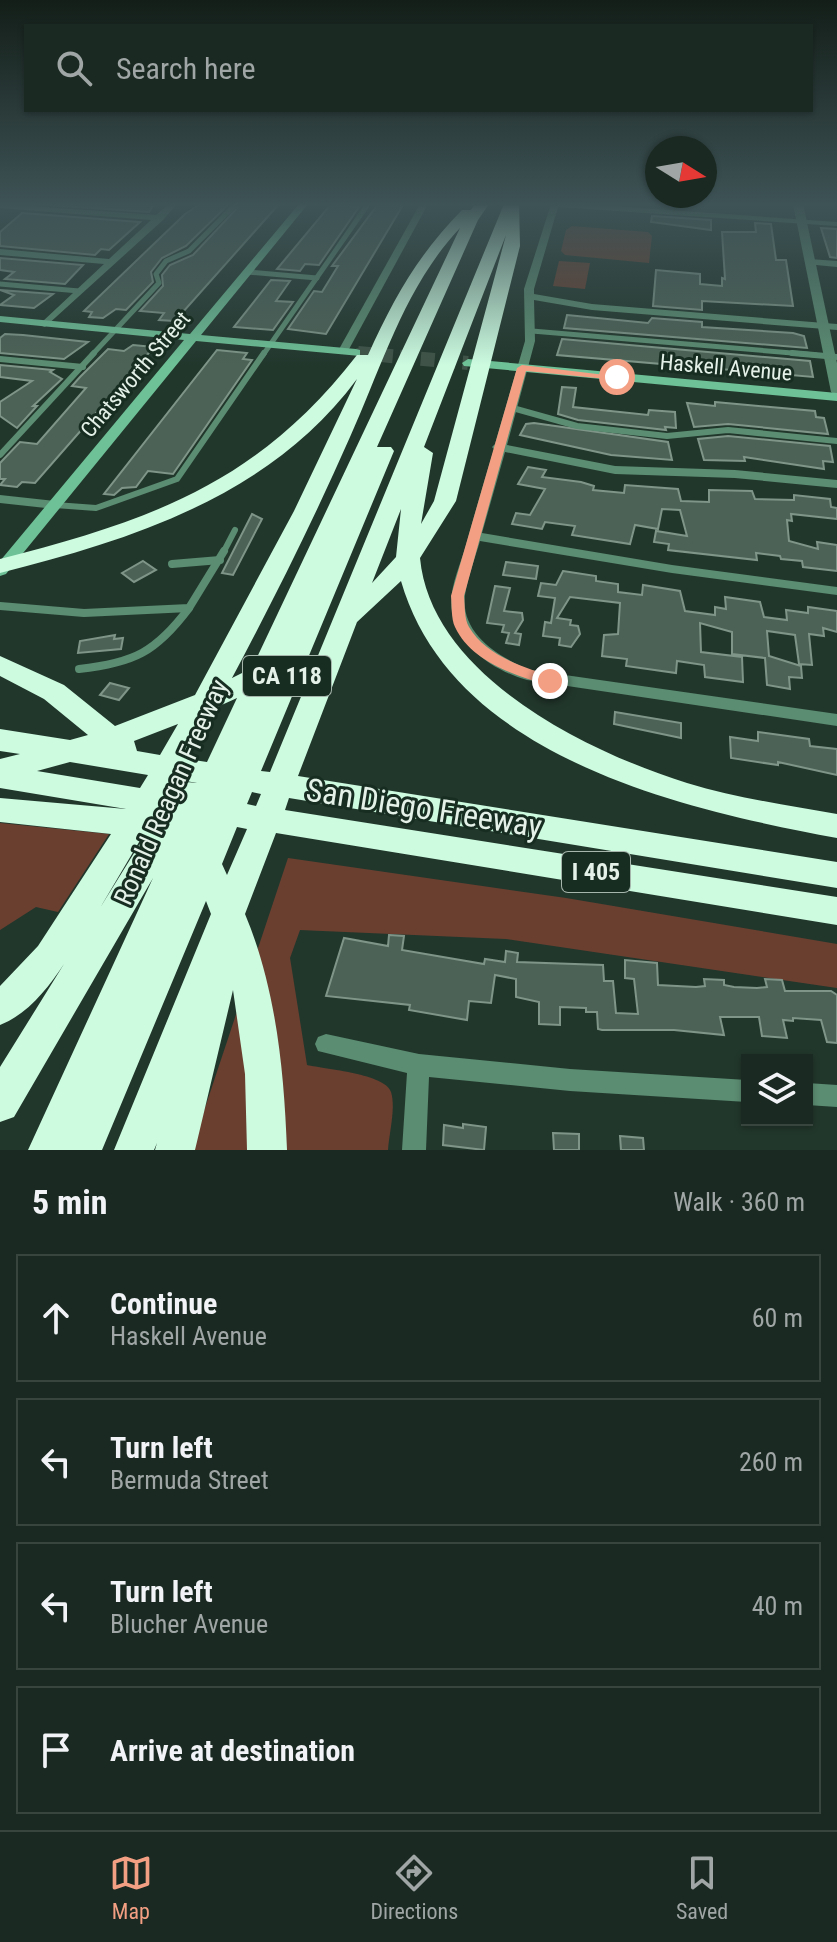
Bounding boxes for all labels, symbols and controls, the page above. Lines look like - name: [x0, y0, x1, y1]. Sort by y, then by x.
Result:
- search box: [24, 24, 813, 112]
- icon: search: [52, 46, 96, 90]
- text: Search here: [116, 51, 256, 86]
- north arrow: [645, 136, 717, 208]
- street label: Chatsworth Street: [76, 306, 195, 442]
- street label: Haskell Avenue: [659, 349, 793, 386]
- route start: [599, 359, 635, 395]
- road number: CA 118: [243, 656, 331, 696]
- route end: [532, 663, 568, 699]
- street label: Ronald Reagan Freeway: [108, 675, 234, 909]
- street label: San Diego Freeway: [303, 771, 545, 845]
- road number: I 405: [562, 852, 630, 892]
- map controls: [741, 1054, 813, 1126]
- button: layers: [741, 1054, 813, 1126]
- text: 5 min: [32, 1182, 108, 1222]
- text: Walk · 360 m: [673, 1187, 805, 1217]
- text: Continue: [110, 1286, 217, 1321]
- icon: ahead: [34, 1296, 78, 1340]
- text: 60 m: [752, 1303, 803, 1333]
- text: Haskell Avenue: [110, 1321, 267, 1351]
- text: Turn left: [110, 1430, 213, 1465]
- icon: left: [34, 1440, 78, 1484]
- text: 260 m: [739, 1447, 803, 1477]
- text: Bermuda Street: [110, 1465, 269, 1495]
- text: Turn left: [110, 1574, 213, 1609]
- icon: left: [34, 1584, 78, 1628]
- text: 40 m: [752, 1591, 803, 1621]
- text: Blucher Avenue: [110, 1609, 268, 1639]
- icon: arrive: [34, 1728, 78, 1772]
- text: Arrive at destination: [110, 1733, 355, 1768]
- tab: Map: [109, 1851, 153, 1924]
- tab: Directions: [370, 1851, 458, 1924]
- tab: Saved: [676, 1851, 728, 1924]

